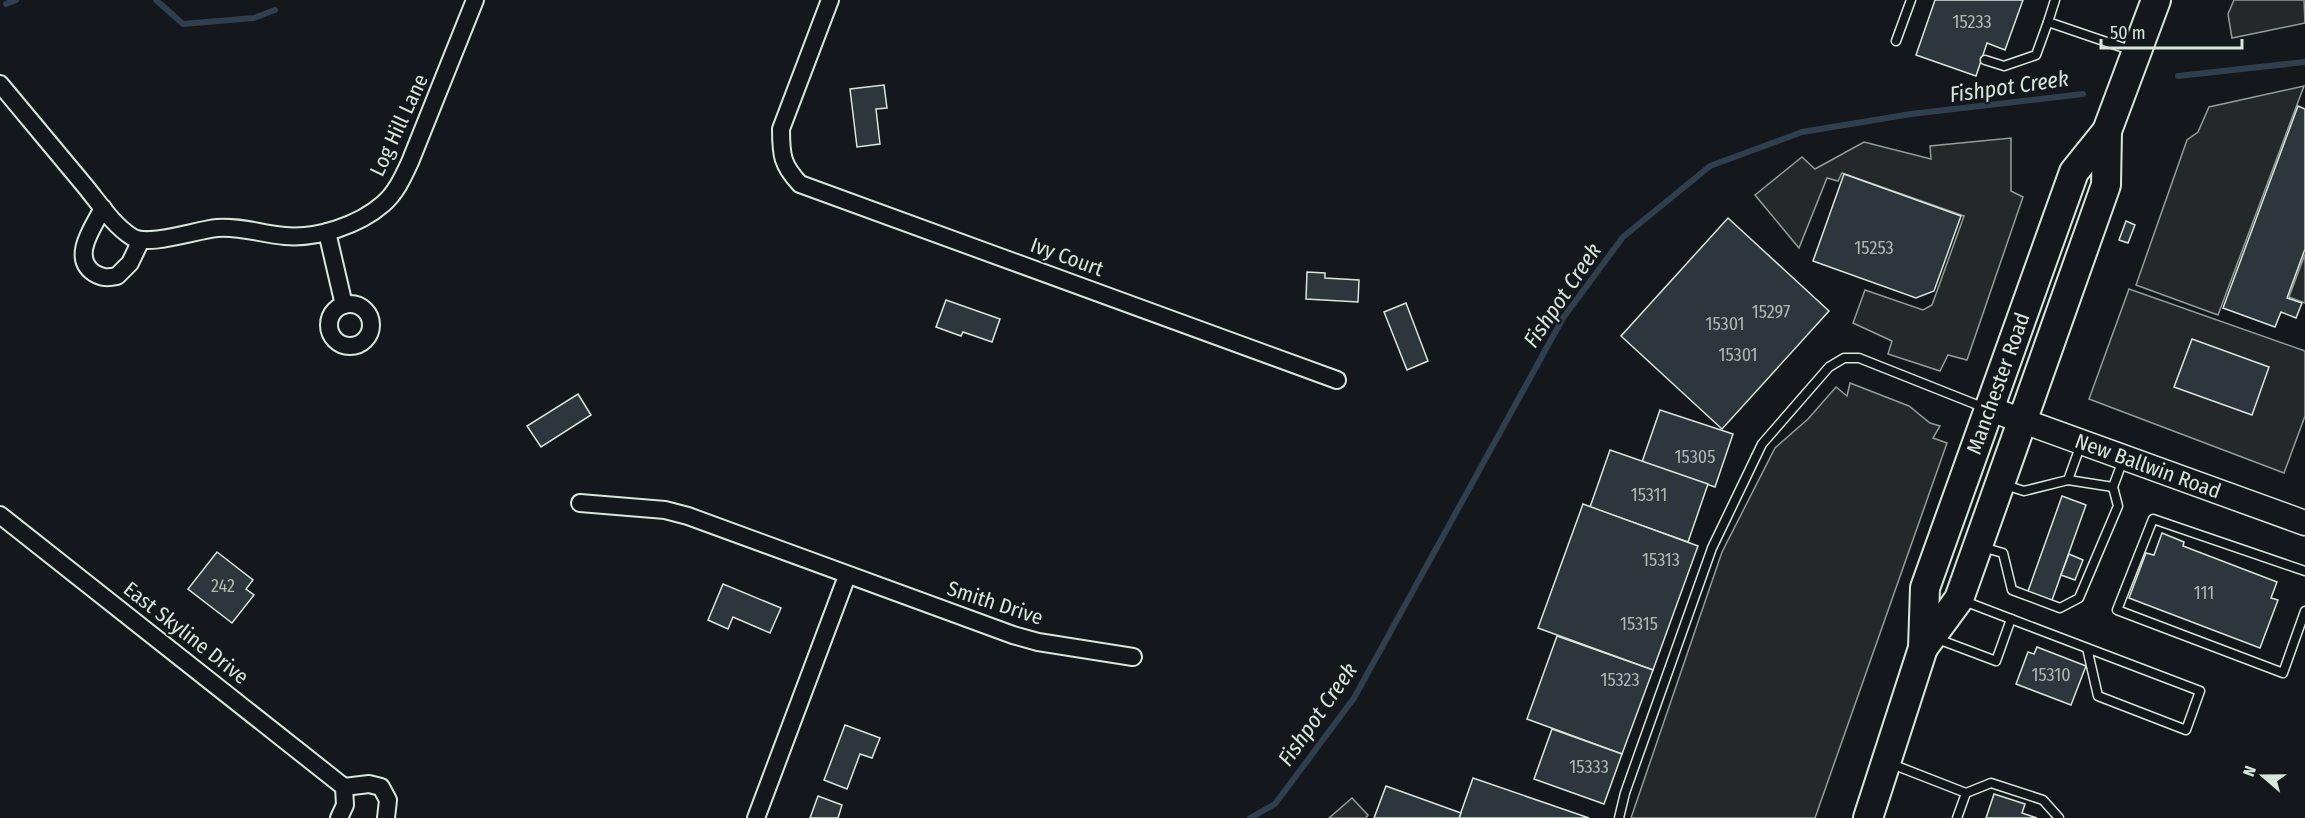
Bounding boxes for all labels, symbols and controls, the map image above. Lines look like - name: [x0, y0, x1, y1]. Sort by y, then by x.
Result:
- house number: 15233: [1952, 11, 1992, 33]
- scale bar: [2101, 12, 2242, 50]
- text: 50 m: [2110, 22, 2146, 44]
- water label: Fishpot Creek: [1948, 65, 2070, 108]
- street label: Log Hill Lane: [364, 70, 434, 180]
- street label: Ivy Court: [1027, 232, 1107, 282]
- house number: 15253: [1854, 237, 1894, 259]
- water label: Fishpot Creek: [1518, 238, 1607, 353]
- house number: 15297: [1752, 301, 1790, 323]
- street label: Manchester Road: [1961, 309, 2036, 458]
- house number: 15301: [1705, 313, 1745, 335]
- house number: 15301: [1718, 344, 1758, 366]
- street label: New Ballwin Road: [2072, 428, 2224, 504]
- house number: 15305: [1675, 446, 1715, 468]
- house number: 15311: [1631, 484, 1667, 506]
- house number: 15313: [1642, 549, 1680, 571]
- house number: 242: [211, 575, 235, 597]
- street label: Smith Drive: [944, 575, 1046, 631]
- street label: East Skyline Drive: [118, 576, 254, 690]
- house number: 111: [2194, 582, 2214, 604]
- house number: 15315: [1620, 613, 1658, 635]
- water label: Fishpot Creek: [1272, 657, 1363, 771]
- house number: 15310: [2031, 664, 2071, 686]
- house number: 15323: [1600, 669, 1640, 691]
- north arrow: [2233, 746, 2293, 806]
- house number: 15333: [1569, 756, 1609, 778]
- text: N: [2239, 763, 2260, 779]

